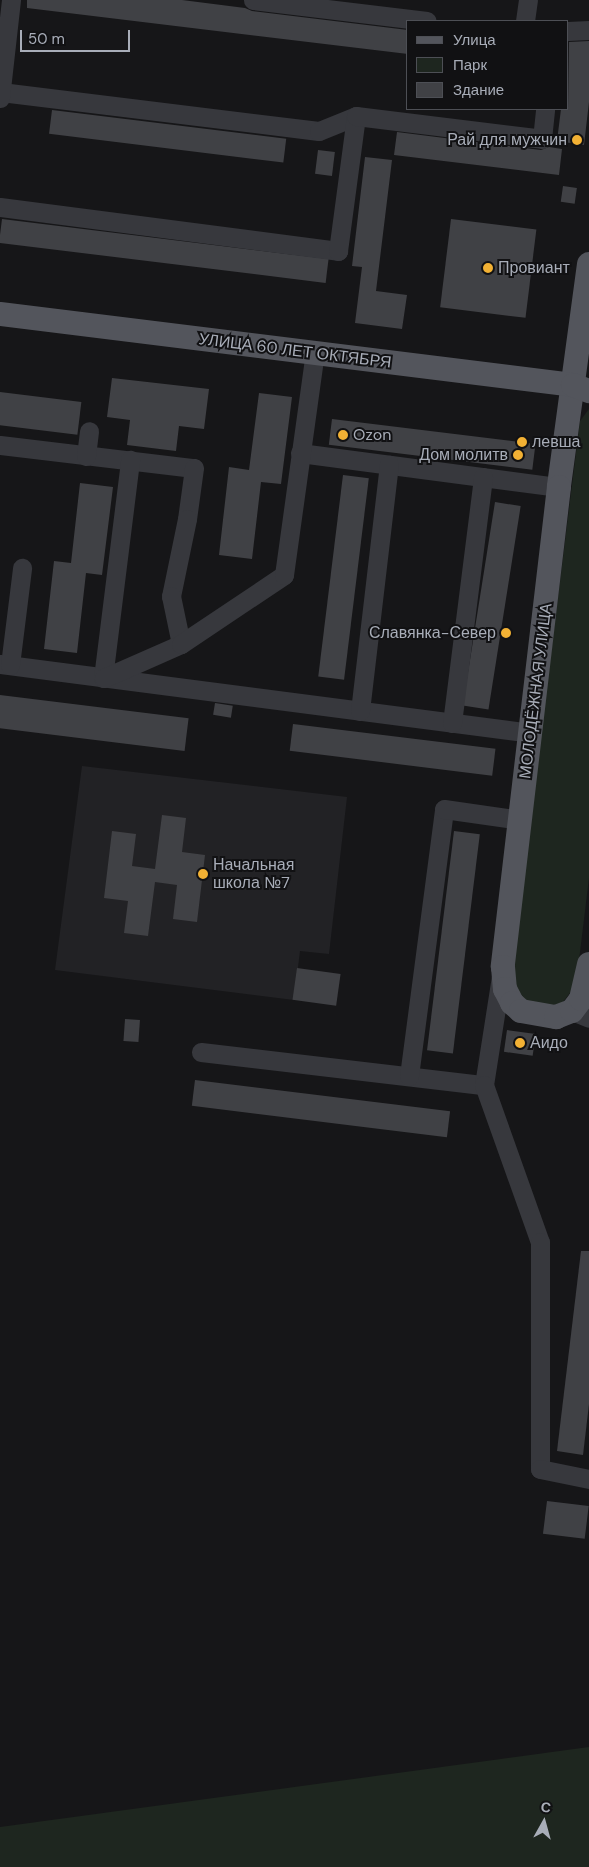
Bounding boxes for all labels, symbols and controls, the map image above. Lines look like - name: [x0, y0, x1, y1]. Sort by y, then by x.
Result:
- scale bar: [22, 20, 132, 52]
- legend: [406, 20, 569, 110]
- text: 50 m: [28, 29, 65, 49]
- text: Улица: [453, 30, 496, 50]
- text: Парк: [453, 55, 487, 75]
- text: Здание: [453, 80, 504, 100]
- place label: Рай для мужчин: [447, 130, 567, 150]
- marker: Рай для мужчин: [571, 134, 583, 146]
- place label: Провиант: [498, 258, 570, 278]
- marker: Провиант: [482, 262, 494, 274]
- street label: УЛИЦА 60 ЛЕТ ОКТЯБРЯ: [198, 330, 392, 372]
- place label: Ozon: [353, 425, 391, 445]
- marker: Ozon: [337, 429, 349, 441]
- place label: левша: [532, 432, 580, 452]
- marker: левша: [516, 436, 528, 448]
- place label: Дом молитв: [419, 445, 508, 465]
- marker: Дом молитв: [512, 449, 524, 461]
- street label: МОЛОДЁЖНАЯ УЛИЦА: [516, 602, 556, 780]
- place label: Славянка-Север: [369, 623, 496, 643]
- marker: Славянка-Север: [500, 627, 512, 639]
- place label: Начальная школа №7: [213, 855, 294, 893]
- marker: Начальная школа №7: [197, 868, 209, 880]
- place label: Аидо: [530, 1033, 568, 1053]
- marker: Аидо: [514, 1037, 526, 1049]
- north arrow: [519, 1797, 569, 1847]
- text: С: [540, 1798, 552, 1817]

